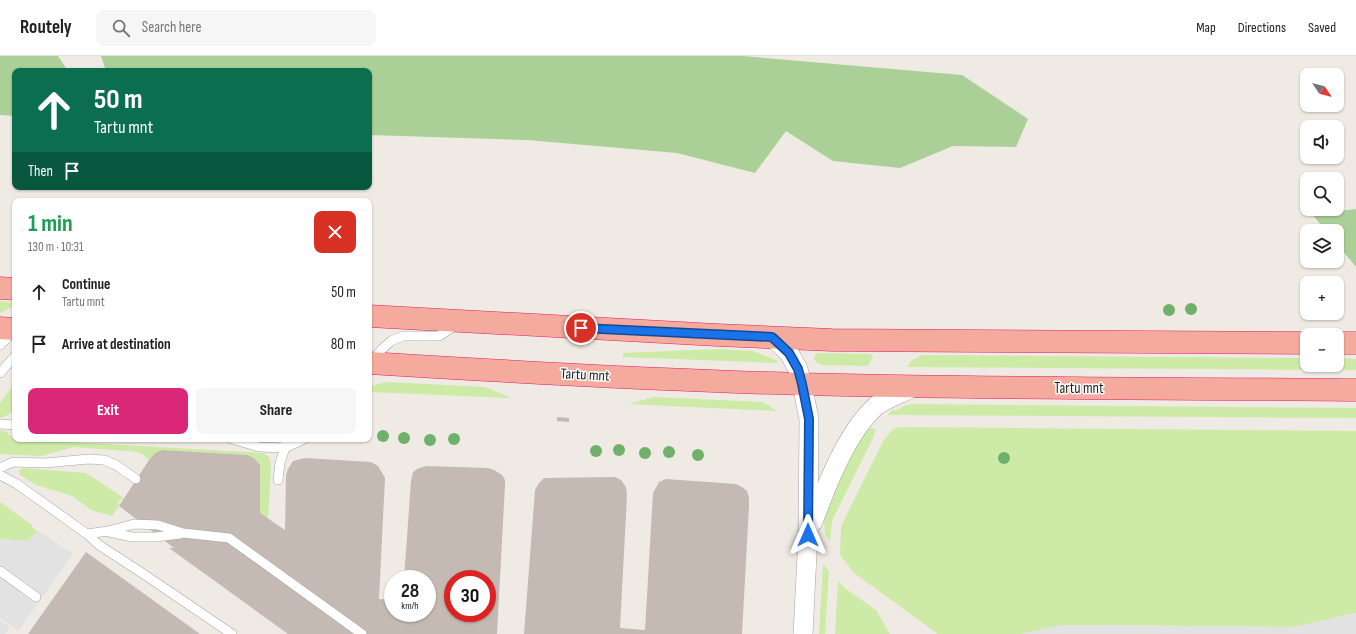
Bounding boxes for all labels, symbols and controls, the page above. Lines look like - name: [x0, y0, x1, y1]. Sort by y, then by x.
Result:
- search box: [96, 10, 376, 46]
- text: Routely: [20, 16, 72, 39]
- icon: search: [110, 17, 132, 39]
- text: Search here: [142, 18, 201, 37]
- text: Map: [1196, 19, 1216, 36]
- text: Directions: [1238, 19, 1286, 36]
- text: Saved: [1308, 19, 1336, 36]
- north arrow: [1300, 68, 1344, 112]
- map controls: [1300, 68, 1344, 372]
- text: 50 m: [94, 83, 143, 116]
- icon: ahead: [28, 84, 80, 136]
- text: Tartu mnt: [94, 117, 153, 138]
- button: sound: [1300, 120, 1344, 164]
- icon: arrive: [61, 160, 83, 182]
- text: Then: [28, 162, 53, 181]
- button: search: [1300, 172, 1344, 216]
- text: 1 min: [28, 209, 73, 238]
- button: close: [314, 211, 356, 253]
- button: layers: [1300, 224, 1344, 268]
- text: 130 m · 10:31: [28, 239, 84, 255]
- text: Continue: [62, 275, 111, 294]
- button: +: [1300, 276, 1344, 320]
- icon: ahead: [28, 281, 50, 303]
- text: 50 m: [331, 283, 356, 302]
- text: Tartu mnt: [62, 294, 105, 310]
- pin: [564, 311, 598, 345]
- icon: arrive: [570, 317, 592, 339]
- button: −: [1300, 328, 1344, 372]
- icon: arrive: [28, 333, 50, 355]
- text: Arrive at destination: [62, 335, 171, 354]
- text: 80 m: [331, 335, 356, 354]
- street label: Tartu mnt: [560, 364, 611, 386]
- street label: Tartu mnt: [1054, 379, 1104, 398]
- button: Exit: [28, 388, 188, 434]
- button: Share: [196, 388, 356, 434]
- position arrow: [787, 514, 829, 556]
- speed limit sign: 30: [444, 570, 496, 622]
- text: 28: [401, 579, 419, 603]
- text: km/h: [401, 600, 419, 612]

